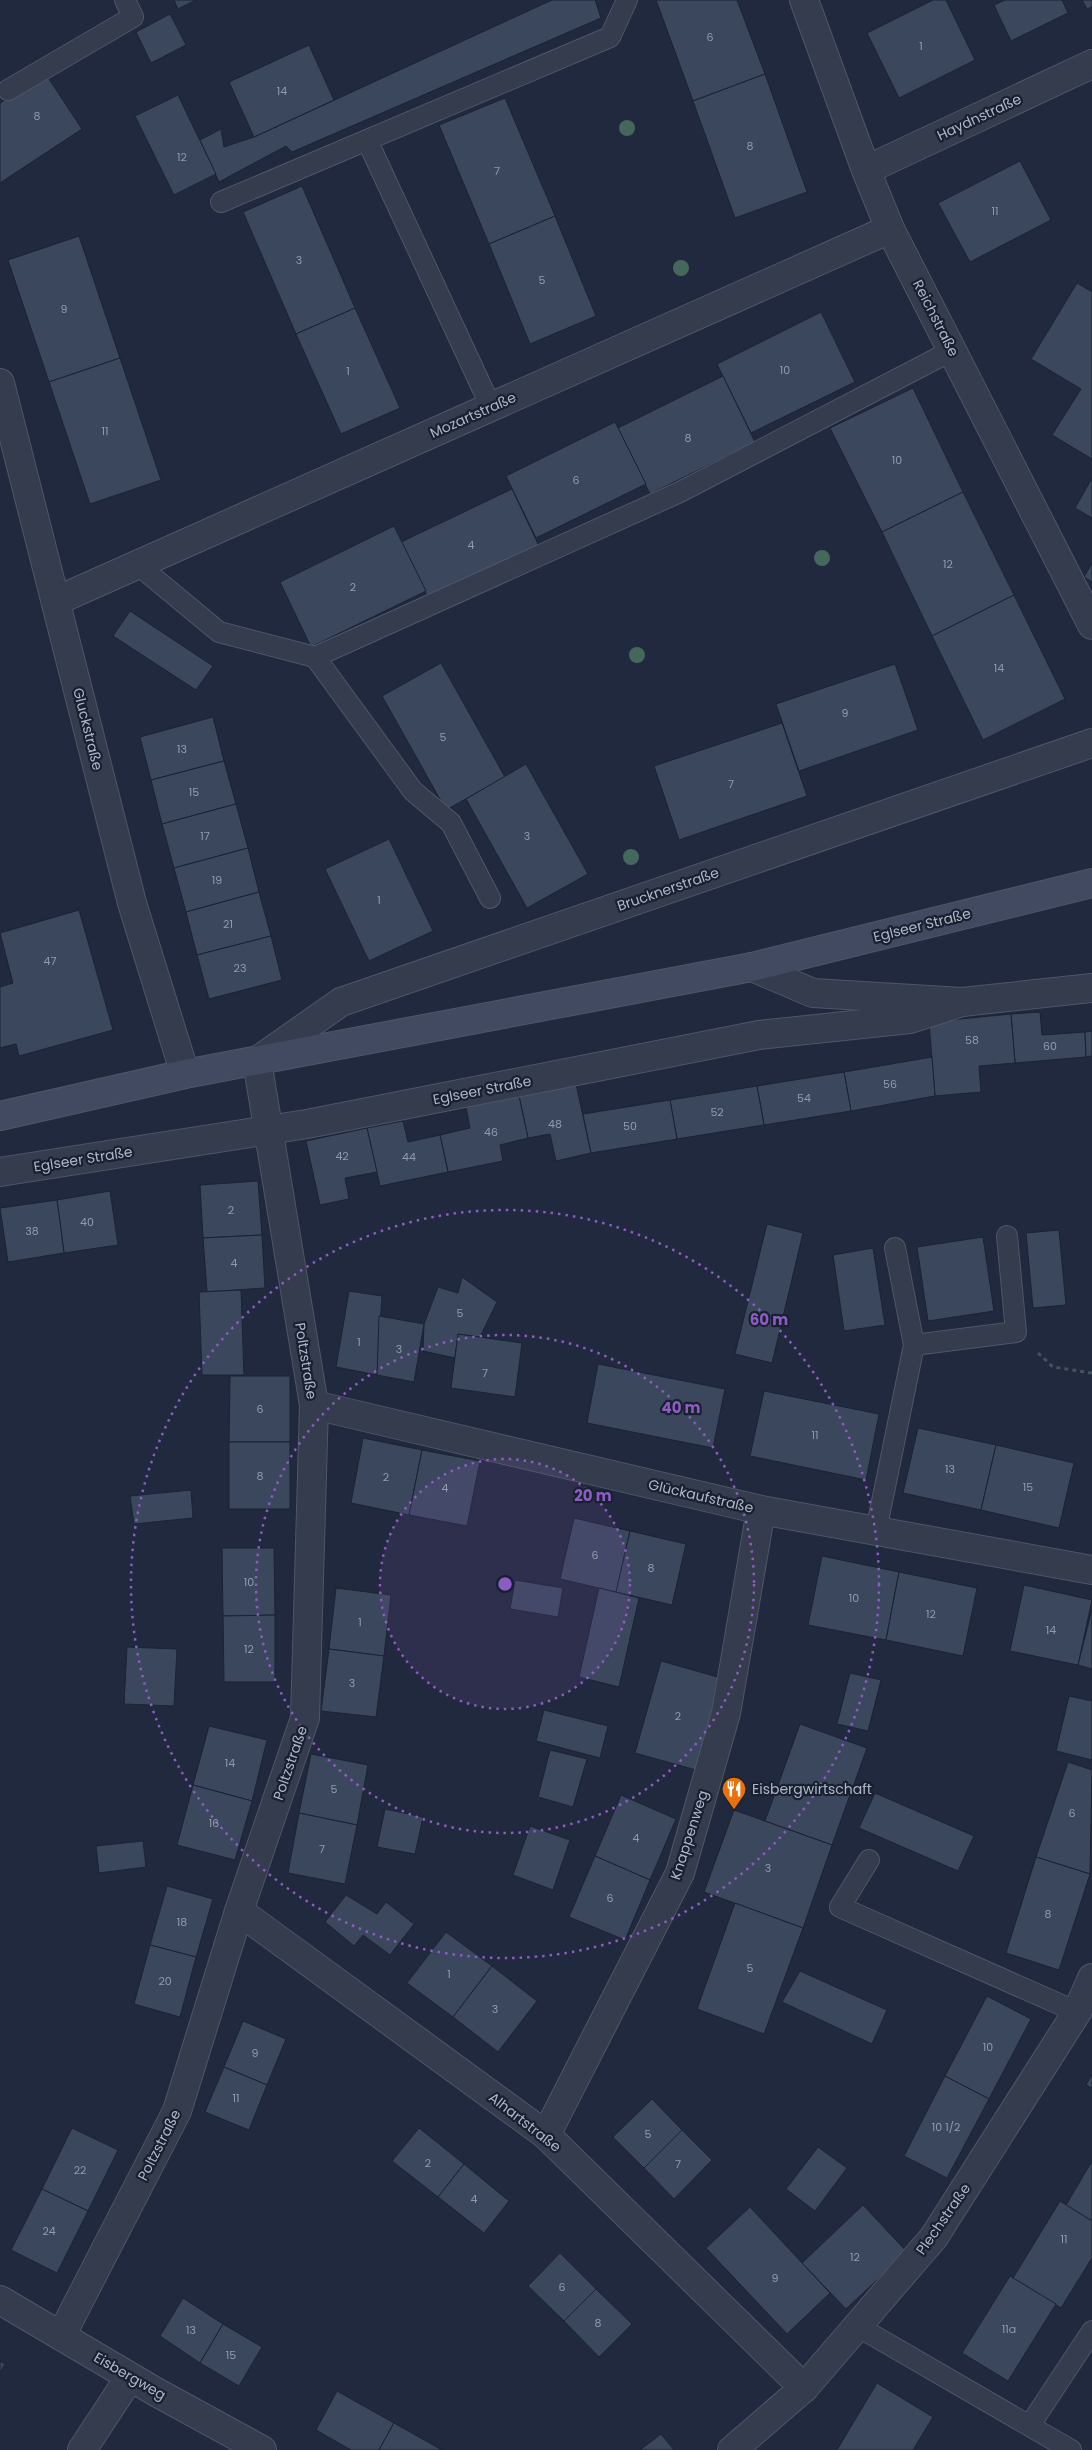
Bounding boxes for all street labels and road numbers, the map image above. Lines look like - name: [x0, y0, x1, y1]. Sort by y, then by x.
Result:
- street label: Haydnstraße: [934, 89, 1025, 145]
- street label: Reichstraße: [908, 276, 964, 360]
- street label: Mozartstraße: [427, 387, 520, 443]
- street label: Gluckstraße: [68, 686, 108, 773]
- street label: Brucknerstraße: [614, 862, 722, 916]
- street label: Eglseer Straße: [871, 903, 973, 947]
- street label: Eglseer Straße: [431, 1071, 533, 1109]
- street label: Eglseer Straße: [32, 1141, 134, 1177]
- street label: Poltzstraße: [290, 1321, 322, 1401]
- street label: Glückaufstraße: [646, 1474, 756, 1518]
- street label: Poltzstraße: [268, 1723, 312, 1803]
- street label: Knappenweg: [665, 1788, 713, 1882]
- street label: Alhartstraße: [485, 2087, 566, 2157]
- street label: Poltzstraße: [133, 2106, 186, 2184]
- street label: Plechstraße: [911, 2179, 975, 2259]
- street label: Eisbergweg: [90, 2347, 170, 2405]

